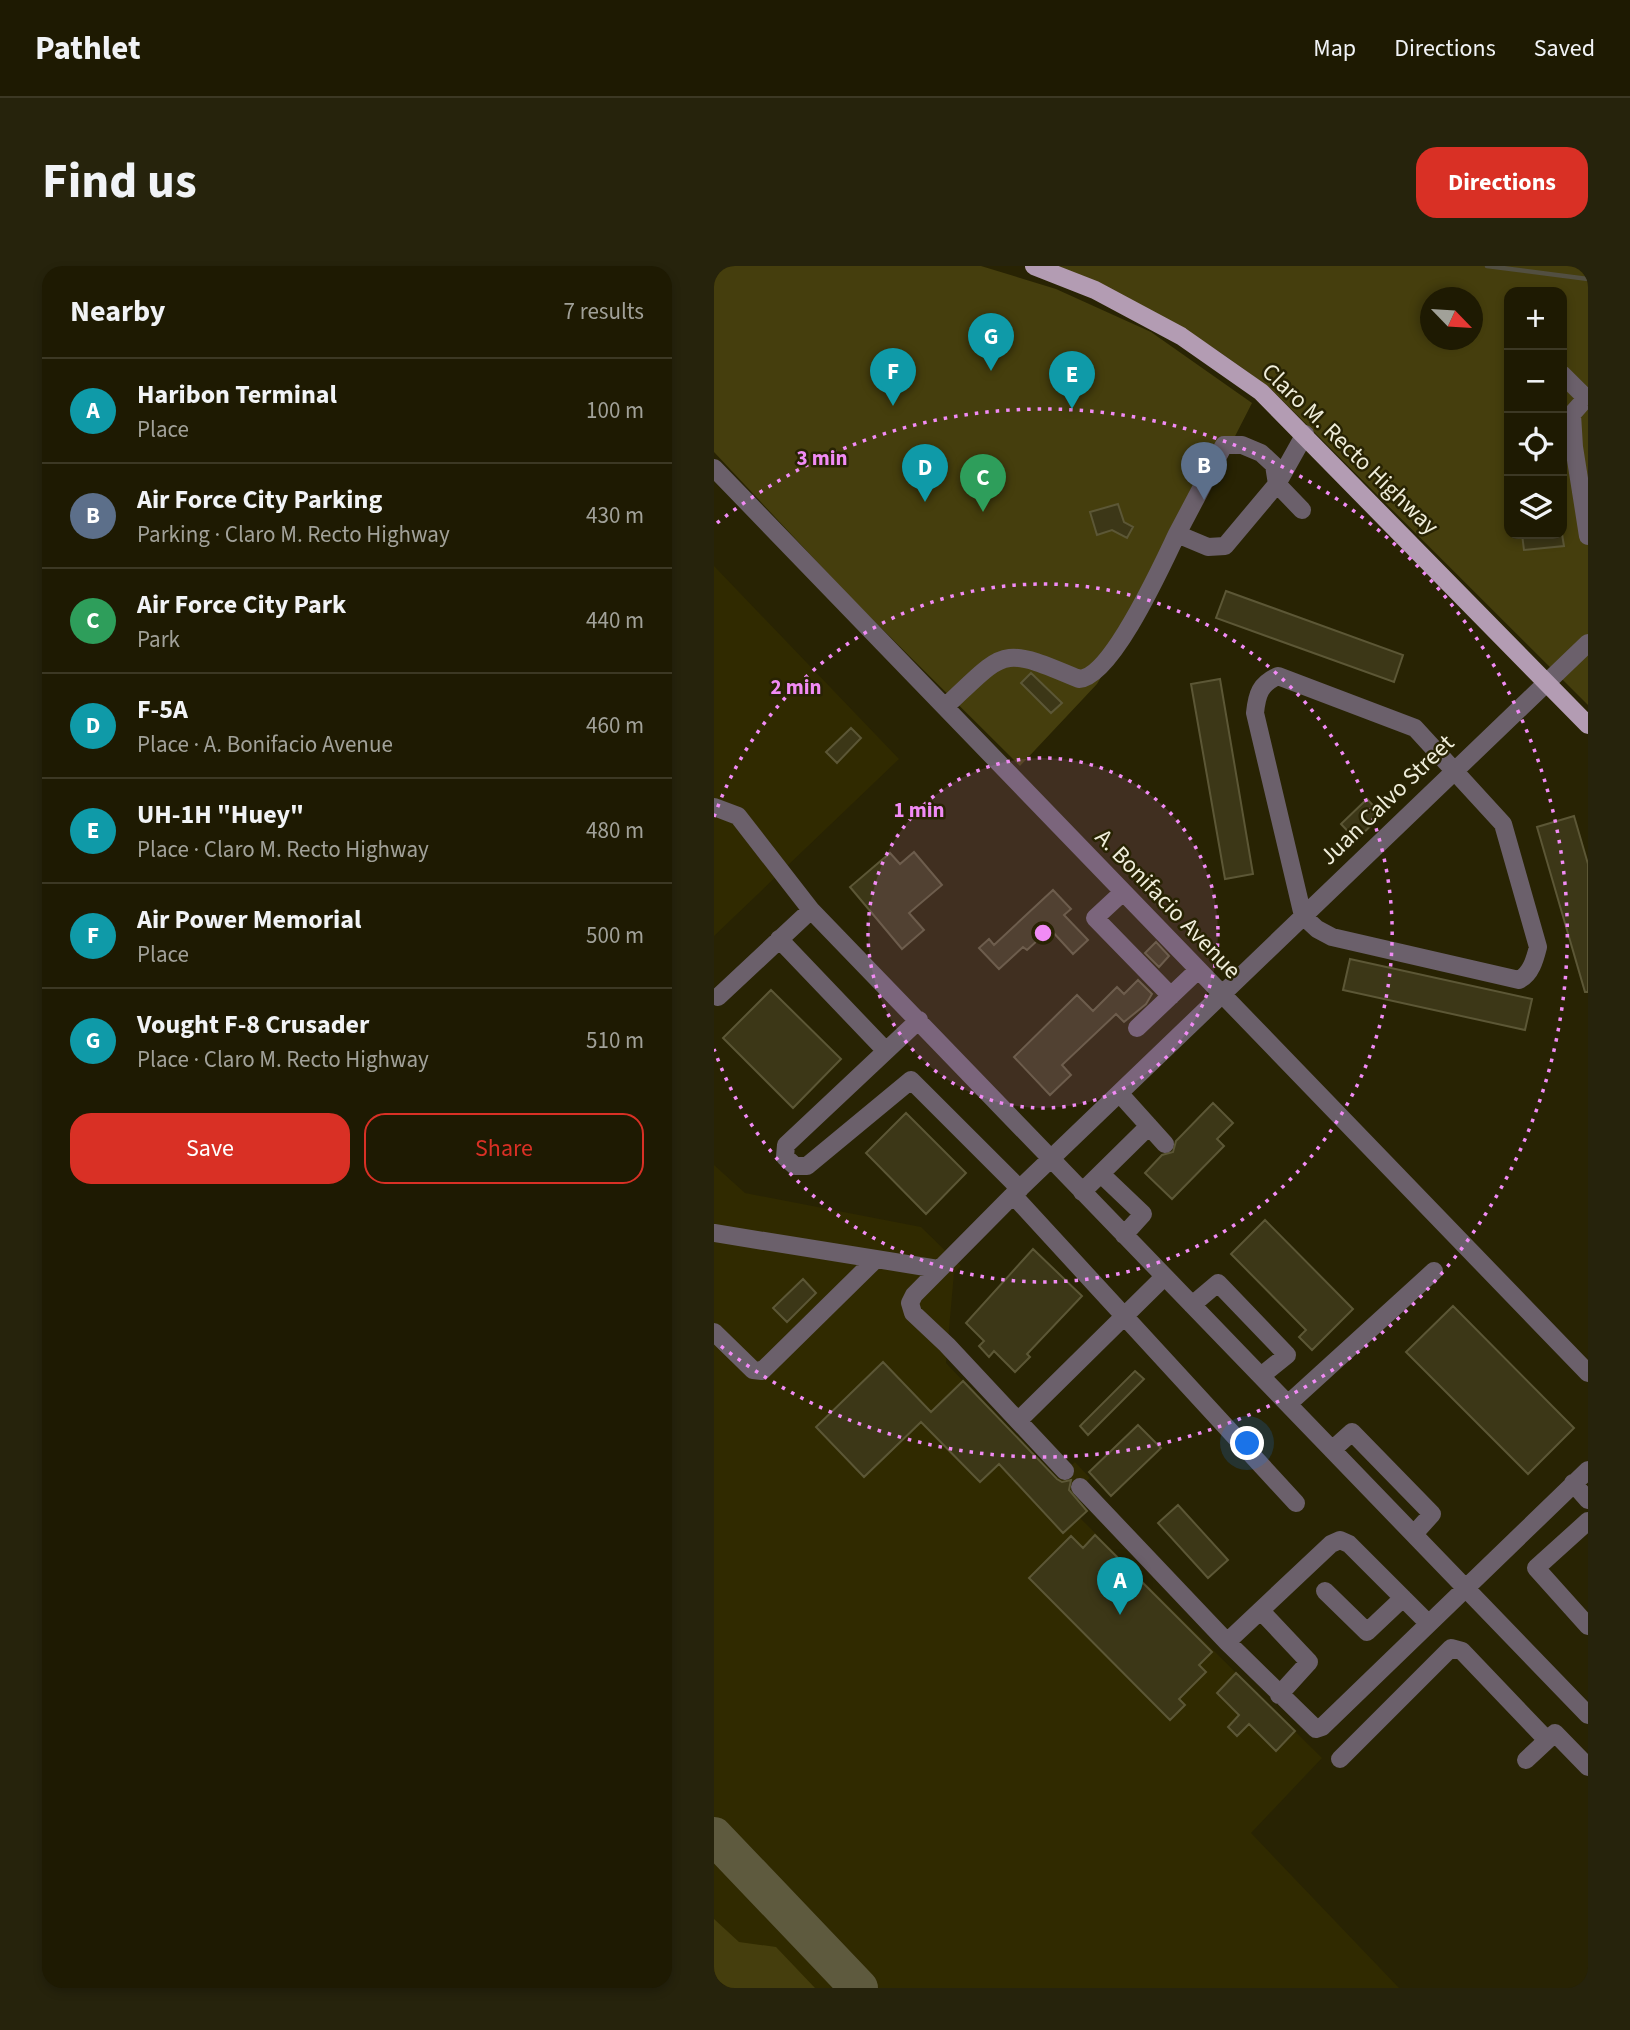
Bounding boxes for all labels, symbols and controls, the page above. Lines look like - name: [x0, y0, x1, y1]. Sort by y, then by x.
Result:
- text: Pathlet: [35, 25, 141, 72]
- text: Map: [1313, 31, 1356, 66]
- text: Directions: [1394, 31, 1496, 66]
- text: Saved: [1534, 31, 1595, 66]
- text: Find us: [42, 147, 197, 217]
- button: Directions: [1416, 147, 1588, 218]
- north arrow: [1420, 287, 1483, 350]
- map controls: [1504, 287, 1567, 539]
- button: +: [1504, 287, 1567, 350]
- text: Nearby: [70, 290, 165, 333]
- text: 7 results: [564, 295, 644, 328]
- pin: G: [968, 313, 1014, 371]
- pin: F: [870, 348, 916, 406]
- button: −: [1504, 350, 1567, 413]
- pin: E: [1049, 351, 1095, 409]
- street label: Claro M. Recto Highway: [1253, 355, 1447, 543]
- text: Haribon Terminal: [137, 376, 337, 413]
- text: A: [86, 394, 100, 427]
- text: 100 m: [586, 394, 644, 427]
- text: Place: [137, 413, 189, 446]
- button: locate: [1504, 413, 1567, 476]
- pin: B: [1181, 442, 1227, 500]
- text: 3 min: [796, 443, 848, 473]
- pin: D: [902, 444, 948, 502]
- pin: C: [960, 454, 1006, 512]
- button: layers: [1504, 476, 1567, 539]
- text: Air Force City Parking: [137, 481, 382, 518]
- text: B: [86, 499, 100, 532]
- text: 430 m: [586, 499, 644, 532]
- text: Parking · Claro M. Recto Highway: [137, 518, 450, 551]
- text: Air Force City Park: [137, 586, 346, 623]
- text: C: [86, 604, 100, 637]
- text: 440 m: [586, 604, 644, 637]
- text: Park: [137, 623, 180, 656]
- text: 2 min: [770, 672, 822, 702]
- text: F-5A: [137, 691, 188, 728]
- text: D: [86, 709, 100, 742]
- text: 460 m: [586, 709, 644, 742]
- street label: Juan Calvo Street: [1312, 726, 1462, 874]
- text: Place · A. Bonifacio Avenue: [137, 728, 393, 761]
- text: 1 min: [893, 795, 945, 825]
- text: UH-1H "Huey": [137, 796, 304, 833]
- text: E: [87, 814, 99, 847]
- text: 480 m: [586, 814, 644, 847]
- street label: A. Bonifacio Avenue: [1087, 821, 1249, 987]
- text: Place · Claro M. Recto Highway: [137, 833, 429, 866]
- text: Air Power Memorial: [137, 901, 361, 938]
- text: F: [87, 919, 99, 952]
- text: 500 m: [586, 919, 644, 952]
- centre of rings: [1031, 921, 1055, 945]
- text: Place: [137, 938, 189, 971]
- text: Vought F-8 Crusader: [137, 1006, 369, 1043]
- text: G: [86, 1024, 100, 1057]
- text: 510 m: [586, 1024, 644, 1057]
- text: Place · Claro M. Recto Highway: [137, 1043, 429, 1076]
- button: Save: [70, 1113, 350, 1184]
- button: Share: [364, 1113, 644, 1184]
- your location: [1230, 1426, 1264, 1460]
- pin: A: [1097, 1557, 1143, 1615]

